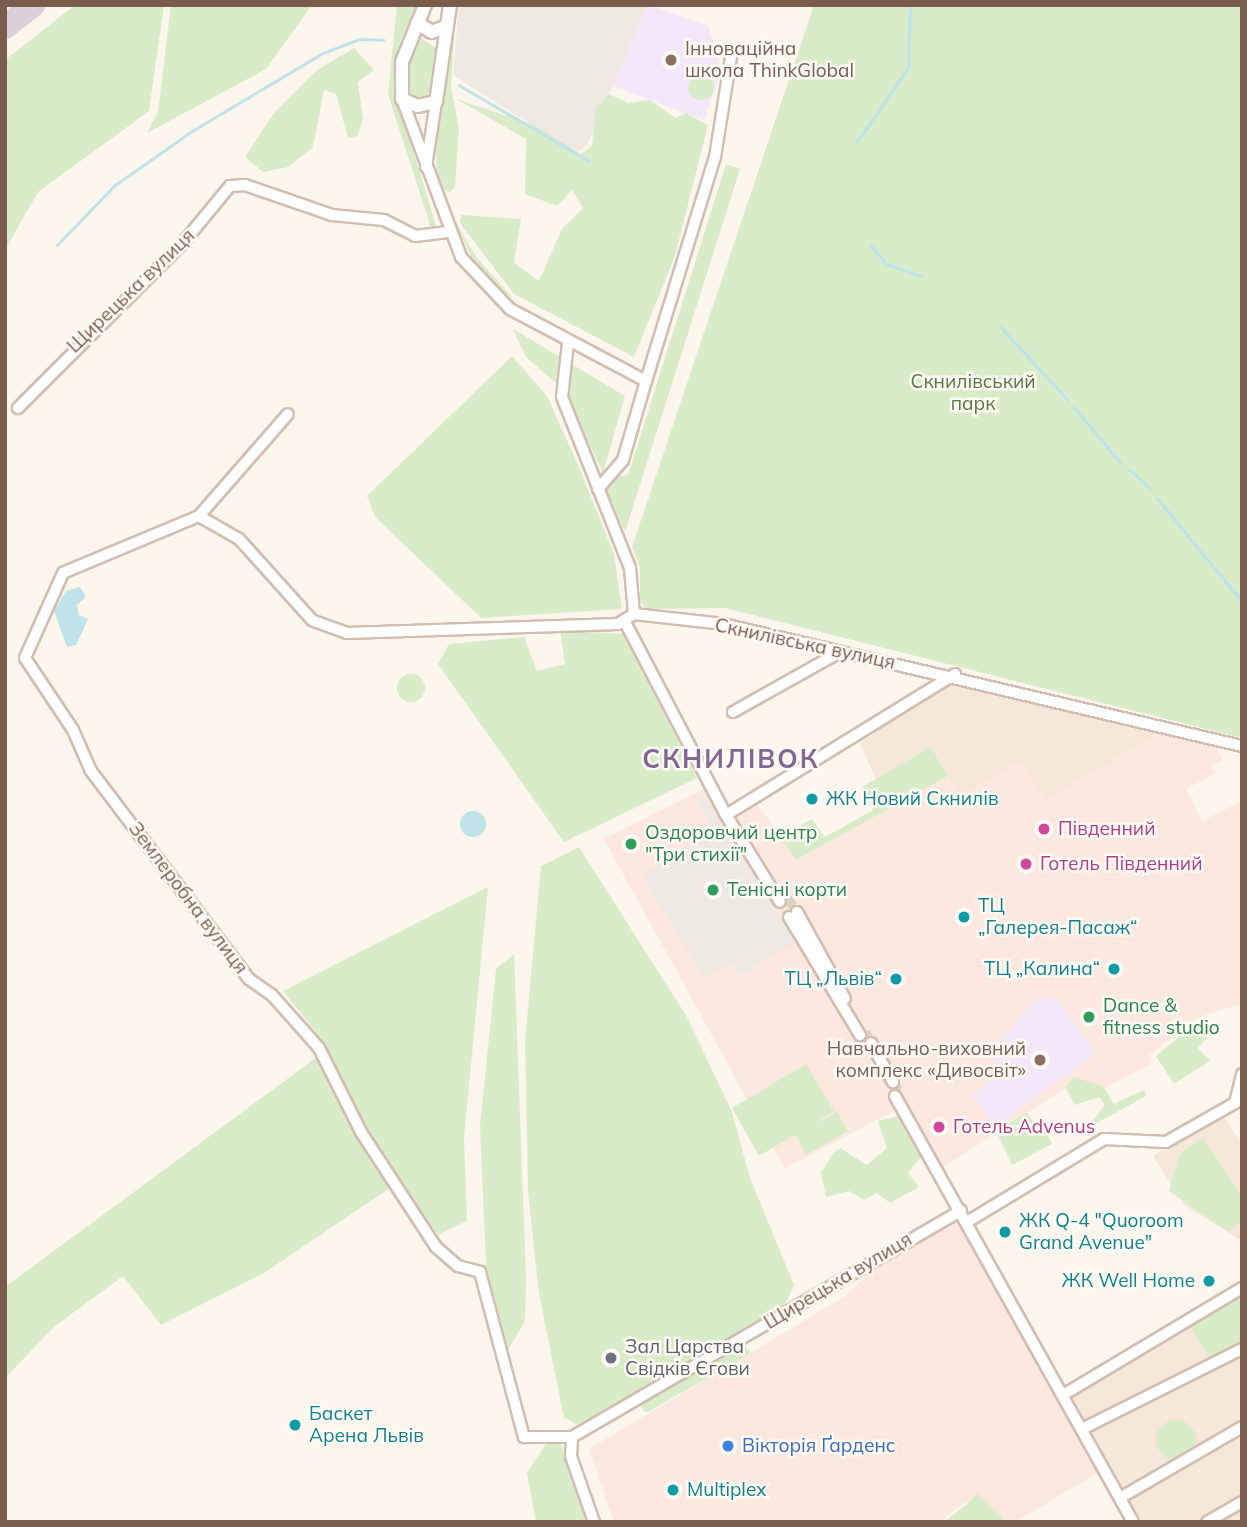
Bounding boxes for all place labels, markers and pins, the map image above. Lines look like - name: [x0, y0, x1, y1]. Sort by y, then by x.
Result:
- place label: Інноваційна школа ThinkGlobal: [685, 38, 854, 82]
- marker: Інноваційна школа ThinkGlobal: [663, 52, 679, 68]
- place label: ЖК Новий Скнилів: [826, 788, 998, 810]
- marker: ЖК Новий Скнилів: [804, 791, 820, 807]
- place label: Південний: [1058, 818, 1155, 840]
- marker: Південний: [1036, 821, 1052, 837]
- place label: Оздоровчий центр "Три стихії": [645, 822, 817, 866]
- marker: Оздоровчий центр "Три стихії": [623, 836, 639, 852]
- place label: Готель Південний: [1040, 853, 1202, 875]
- marker: Готель Південний: [1018, 856, 1034, 872]
- place label: Тенісні корти: [727, 879, 847, 901]
- marker: Тенісні корти: [705, 882, 721, 898]
- place label: ТЦ „Галерея-Пасаж“: [978, 895, 1138, 939]
- marker: ТЦ „Галерея-Пасаж“: [956, 909, 972, 925]
- place label: ТЦ „Калина“: [984, 958, 1100, 980]
- marker: ТЦ „Калина“: [1106, 961, 1122, 977]
- place label: ТЦ „Львів“: [784, 968, 882, 990]
- marker: ТЦ „Львів“: [888, 971, 904, 987]
- place label: Dance & fitness studio: [1103, 995, 1220, 1039]
- marker: Dance & fitness studio: [1081, 1009, 1097, 1025]
- place label: Навчально-виховний комплекс «Дивосвіт»: [827, 1038, 1026, 1082]
- marker: Навчально-виховний комплекс «Дивосвіт»: [1032, 1052, 1048, 1068]
- place label: Готель Advenus: [953, 1116, 1095, 1138]
- marker: Готель Advenus: [931, 1119, 947, 1135]
- place label: ЖК Q-4 "Quoroom Grand Avenue": [1019, 1210, 1184, 1254]
- marker: ЖК Q-4 "Quoroom Grand Avenue": [997, 1224, 1013, 1240]
- place label: ЖК Well Home: [1062, 1270, 1195, 1292]
- marker: ЖК Well Home: [1201, 1273, 1217, 1289]
- place label: Зал Царства Свідків Єгови: [625, 1336, 750, 1380]
- marker: Зал Царства Свідків Єгови: [603, 1350, 619, 1366]
- place label: Баскет Арена Львів: [309, 1403, 424, 1447]
- marker: Баскет Арена Львів: [287, 1417, 303, 1433]
- place label: Вікторія Ґарденс: [742, 1435, 895, 1457]
- marker: Вікторія Ґарденс: [720, 1438, 736, 1454]
- place label: Multiplex: [687, 1479, 766, 1501]
- marker: Multiplex: [665, 1482, 681, 1498]

